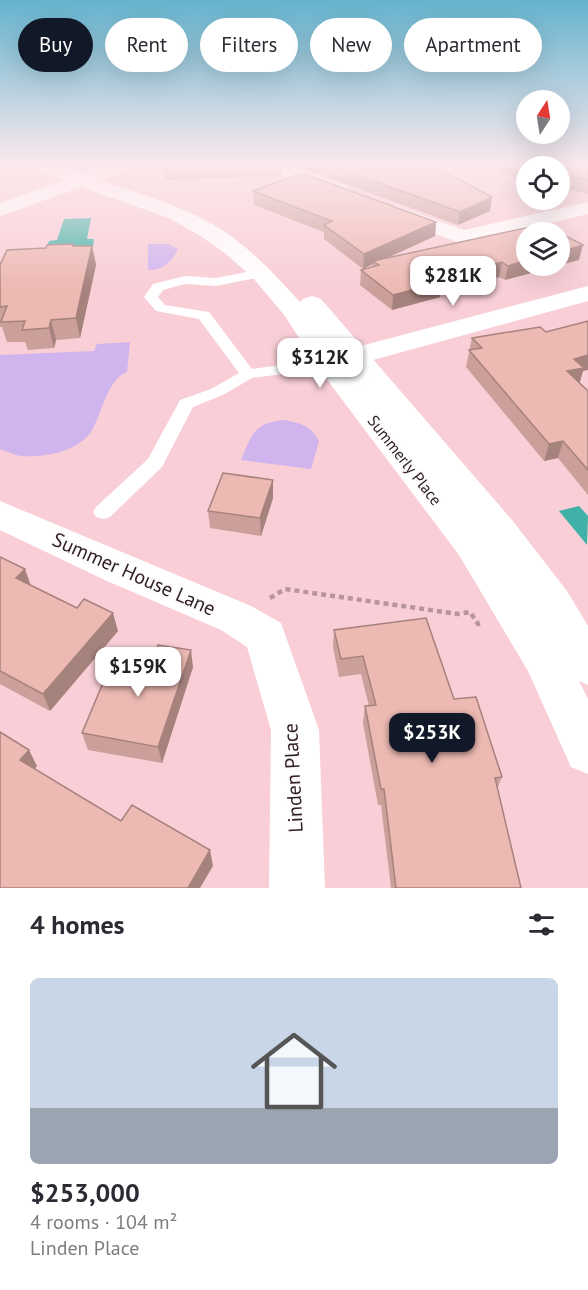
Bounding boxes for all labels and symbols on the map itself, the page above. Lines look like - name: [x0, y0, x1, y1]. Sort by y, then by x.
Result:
- north arrow: [516, 90, 570, 144]
- pin: $281K: [411, 256, 495, 307]
- pin: $312K: [278, 338, 362, 389]
- street label: Summerly Place: [364, 411, 446, 509]
- street label: Summer House Lane: [48, 526, 220, 622]
- pin: $159K: [96, 647, 180, 698]
- pin: $253K: [390, 713, 474, 764]
- street label: Linden Place: [277, 723, 309, 833]

